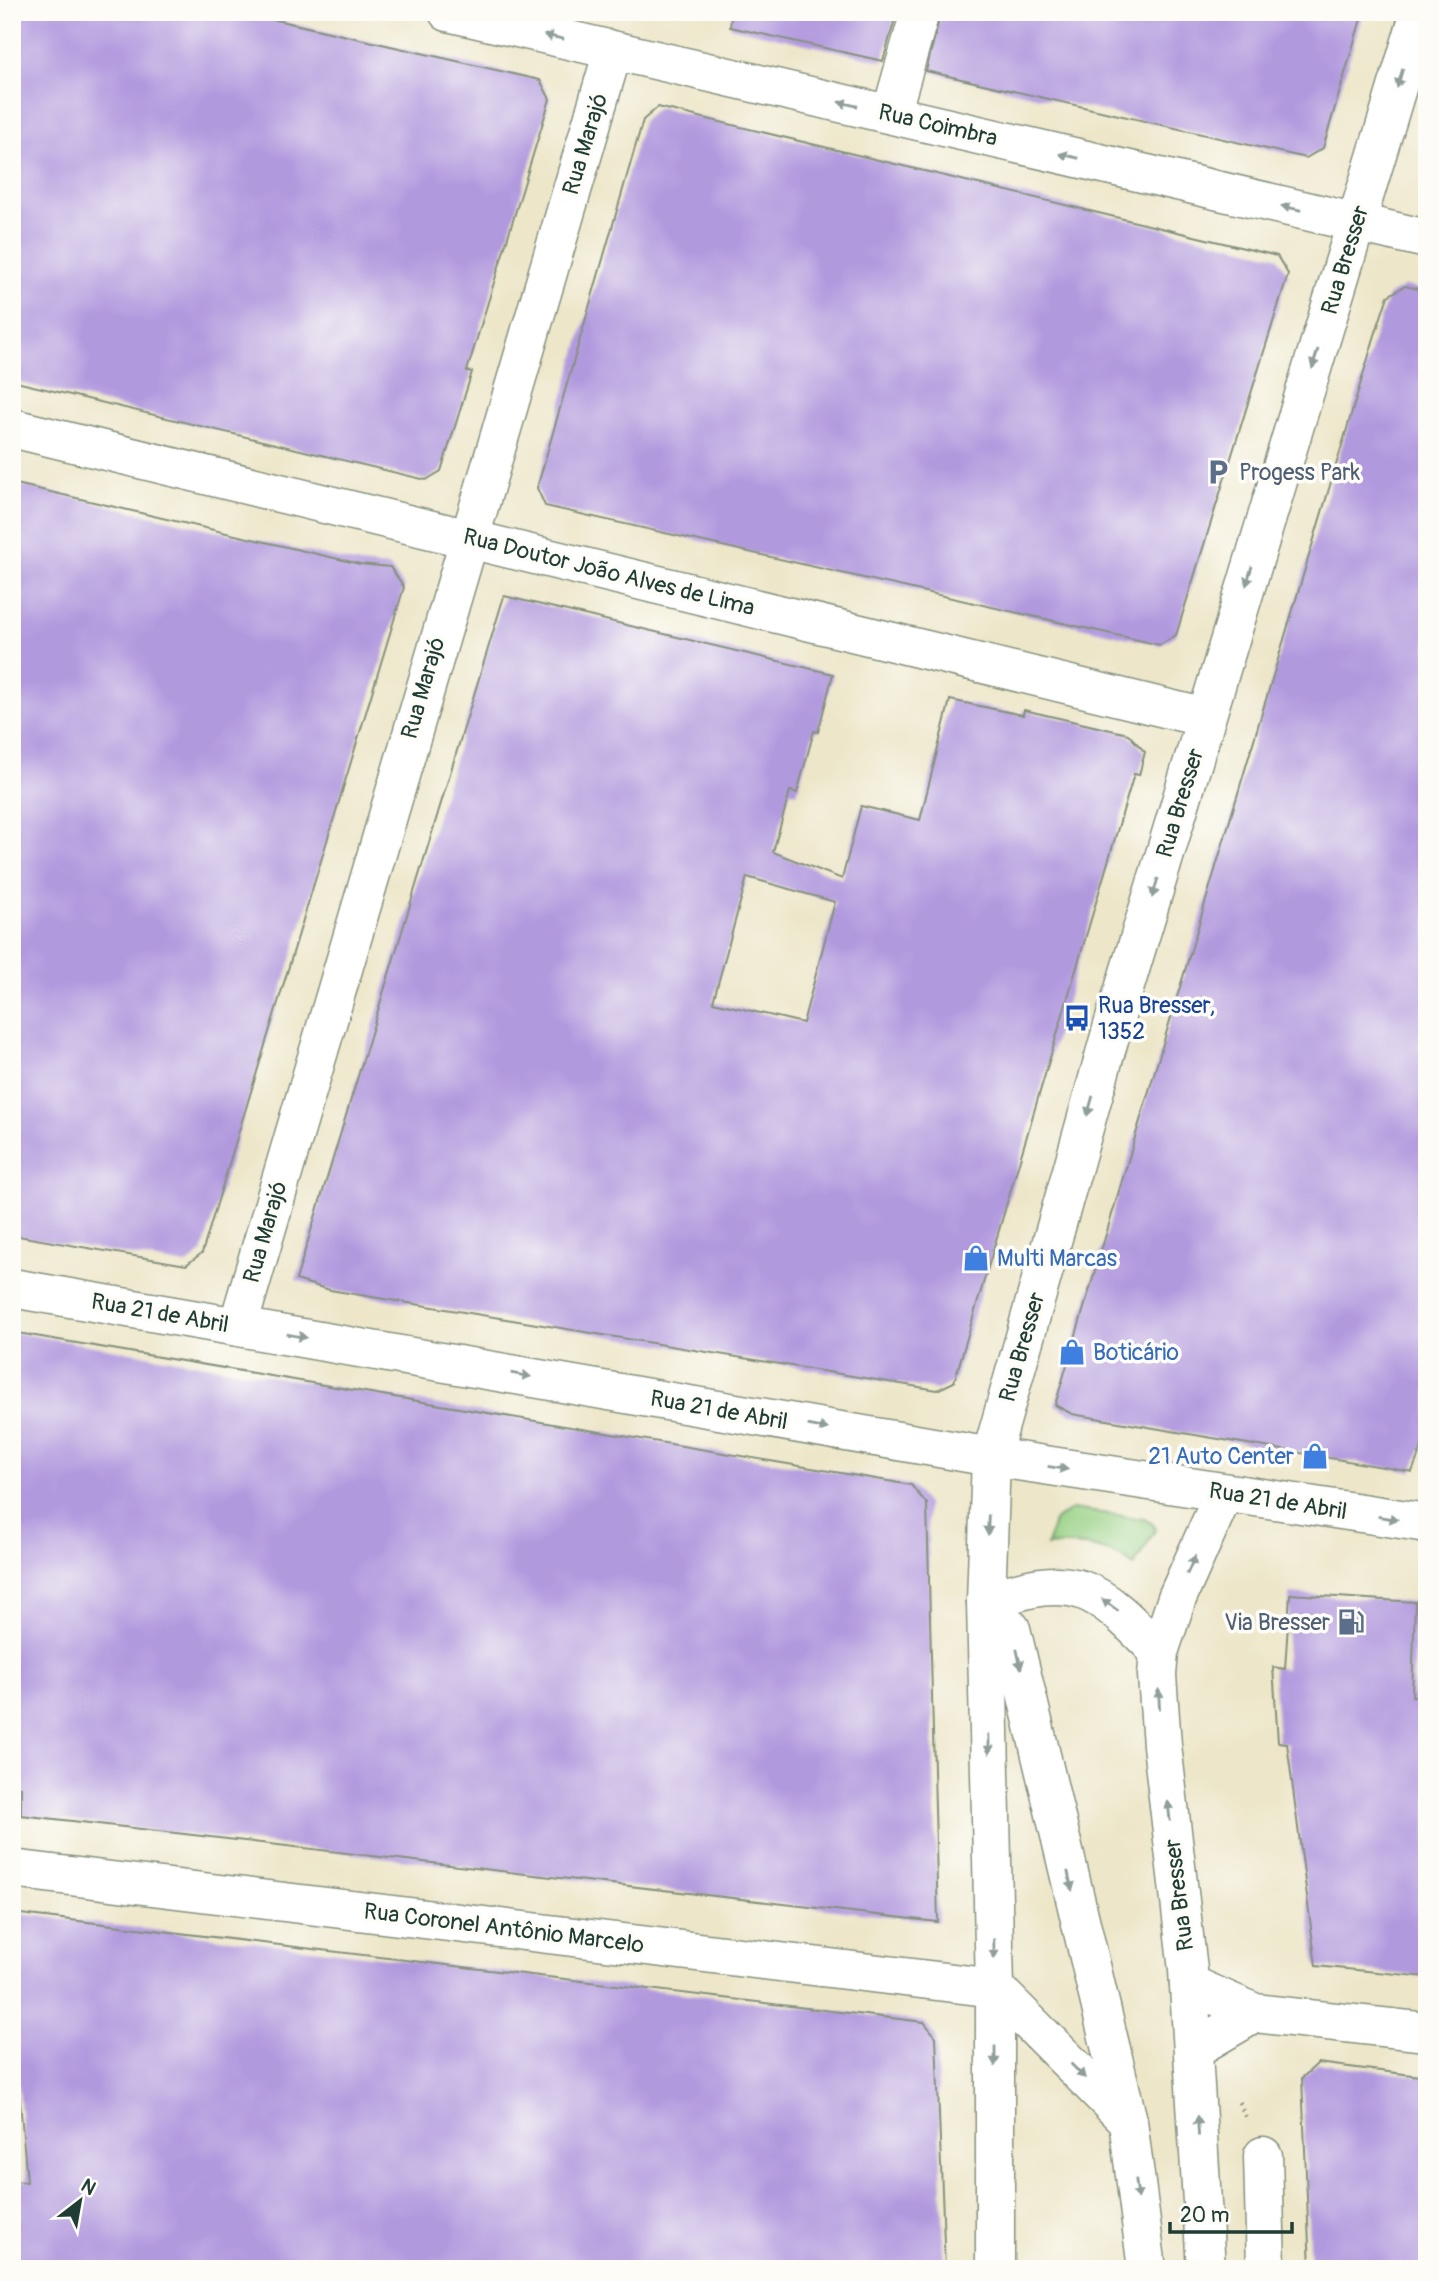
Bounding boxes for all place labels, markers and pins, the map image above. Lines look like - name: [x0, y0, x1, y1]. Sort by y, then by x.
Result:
- parking icon: Progess Park: [1203, 457, 1233, 487]
- place label: Progess Park: [1239, 458, 1360, 487]
- place label: Rua Bresser, 1352: [1098, 991, 1215, 1046]
- bus stop icon: Rua Bresser, 1352: [1062, 1003, 1092, 1033]
- shop icon: Multi Marcas: [961, 1243, 991, 1273]
- place label: Multi Marcas: [997, 1244, 1117, 1273]
- shop icon: Boticário: [1057, 1337, 1087, 1367]
- place label: Boticário: [1093, 1338, 1179, 1367]
- shop icon: 21 Auto Center: [1300, 1441, 1330, 1471]
- place label: 21 Auto Center: [1148, 1442, 1294, 1471]
- fuel station icon: Via Bresser: [1336, 1607, 1366, 1637]
- place label: Via Bresser: [1224, 1608, 1330, 1637]

